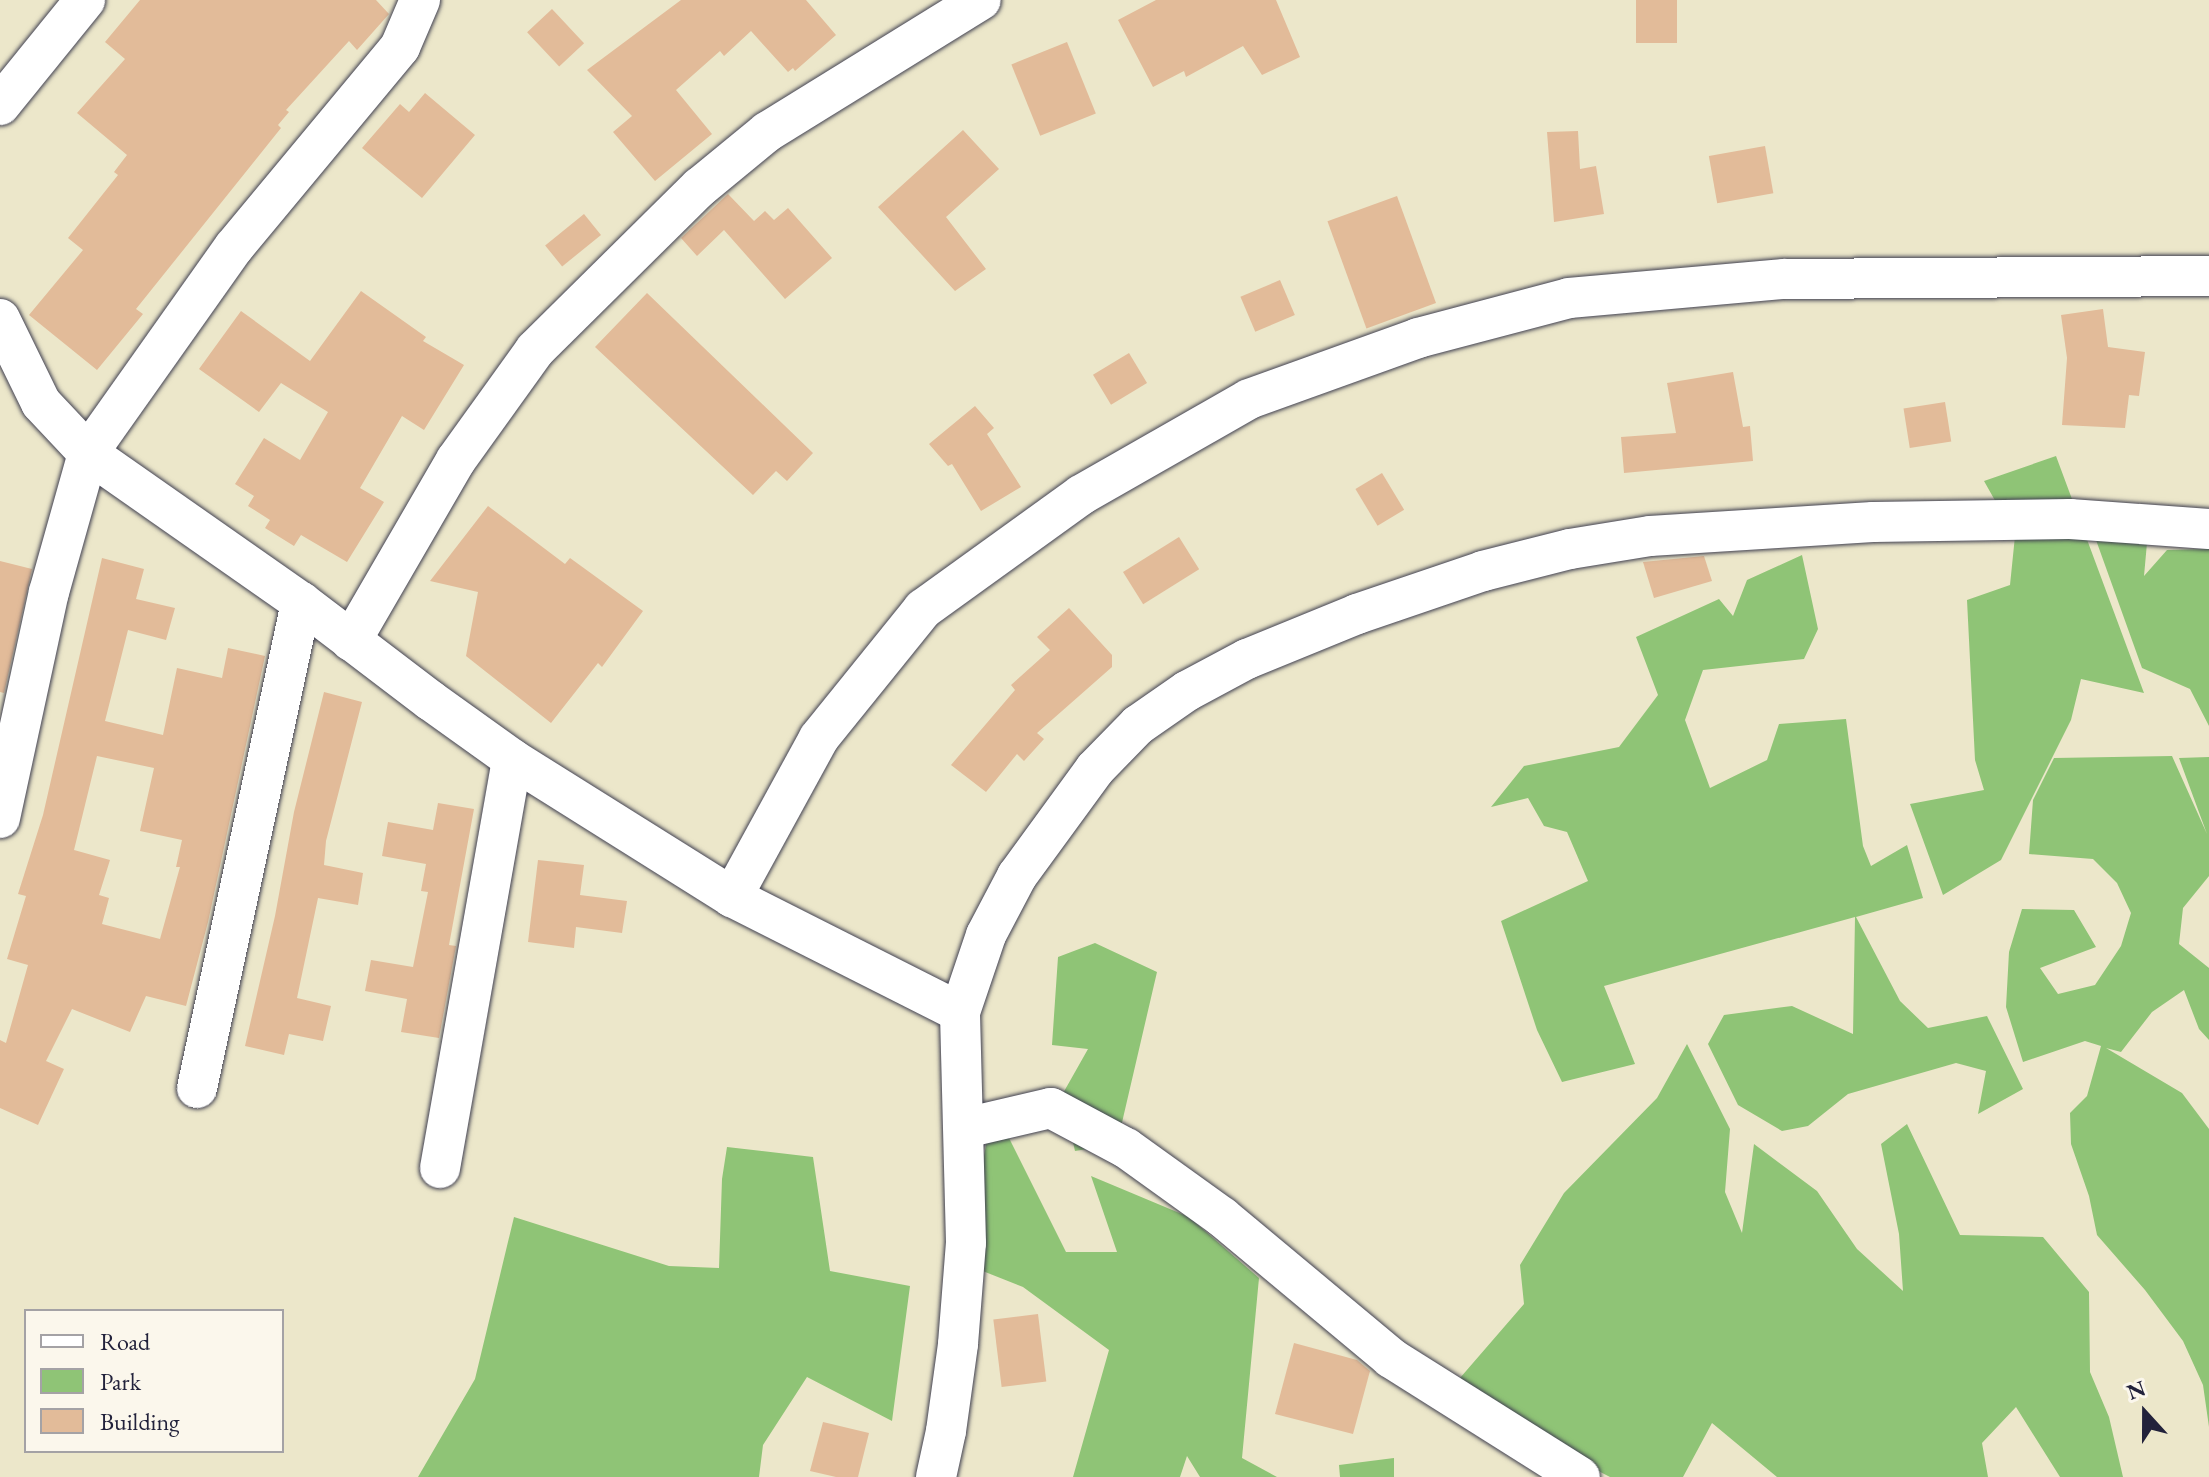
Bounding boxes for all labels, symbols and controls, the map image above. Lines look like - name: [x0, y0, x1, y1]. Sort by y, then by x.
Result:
- legend: [24, 1309, 284, 1453]
- text: Road: [100, 1326, 150, 1357]
- text: Park: [100, 1366, 141, 1397]
- north arrow: [2105, 1373, 2185, 1453]
- text: N: [2123, 1373, 2150, 1407]
- text: Building: [100, 1406, 180, 1437]

